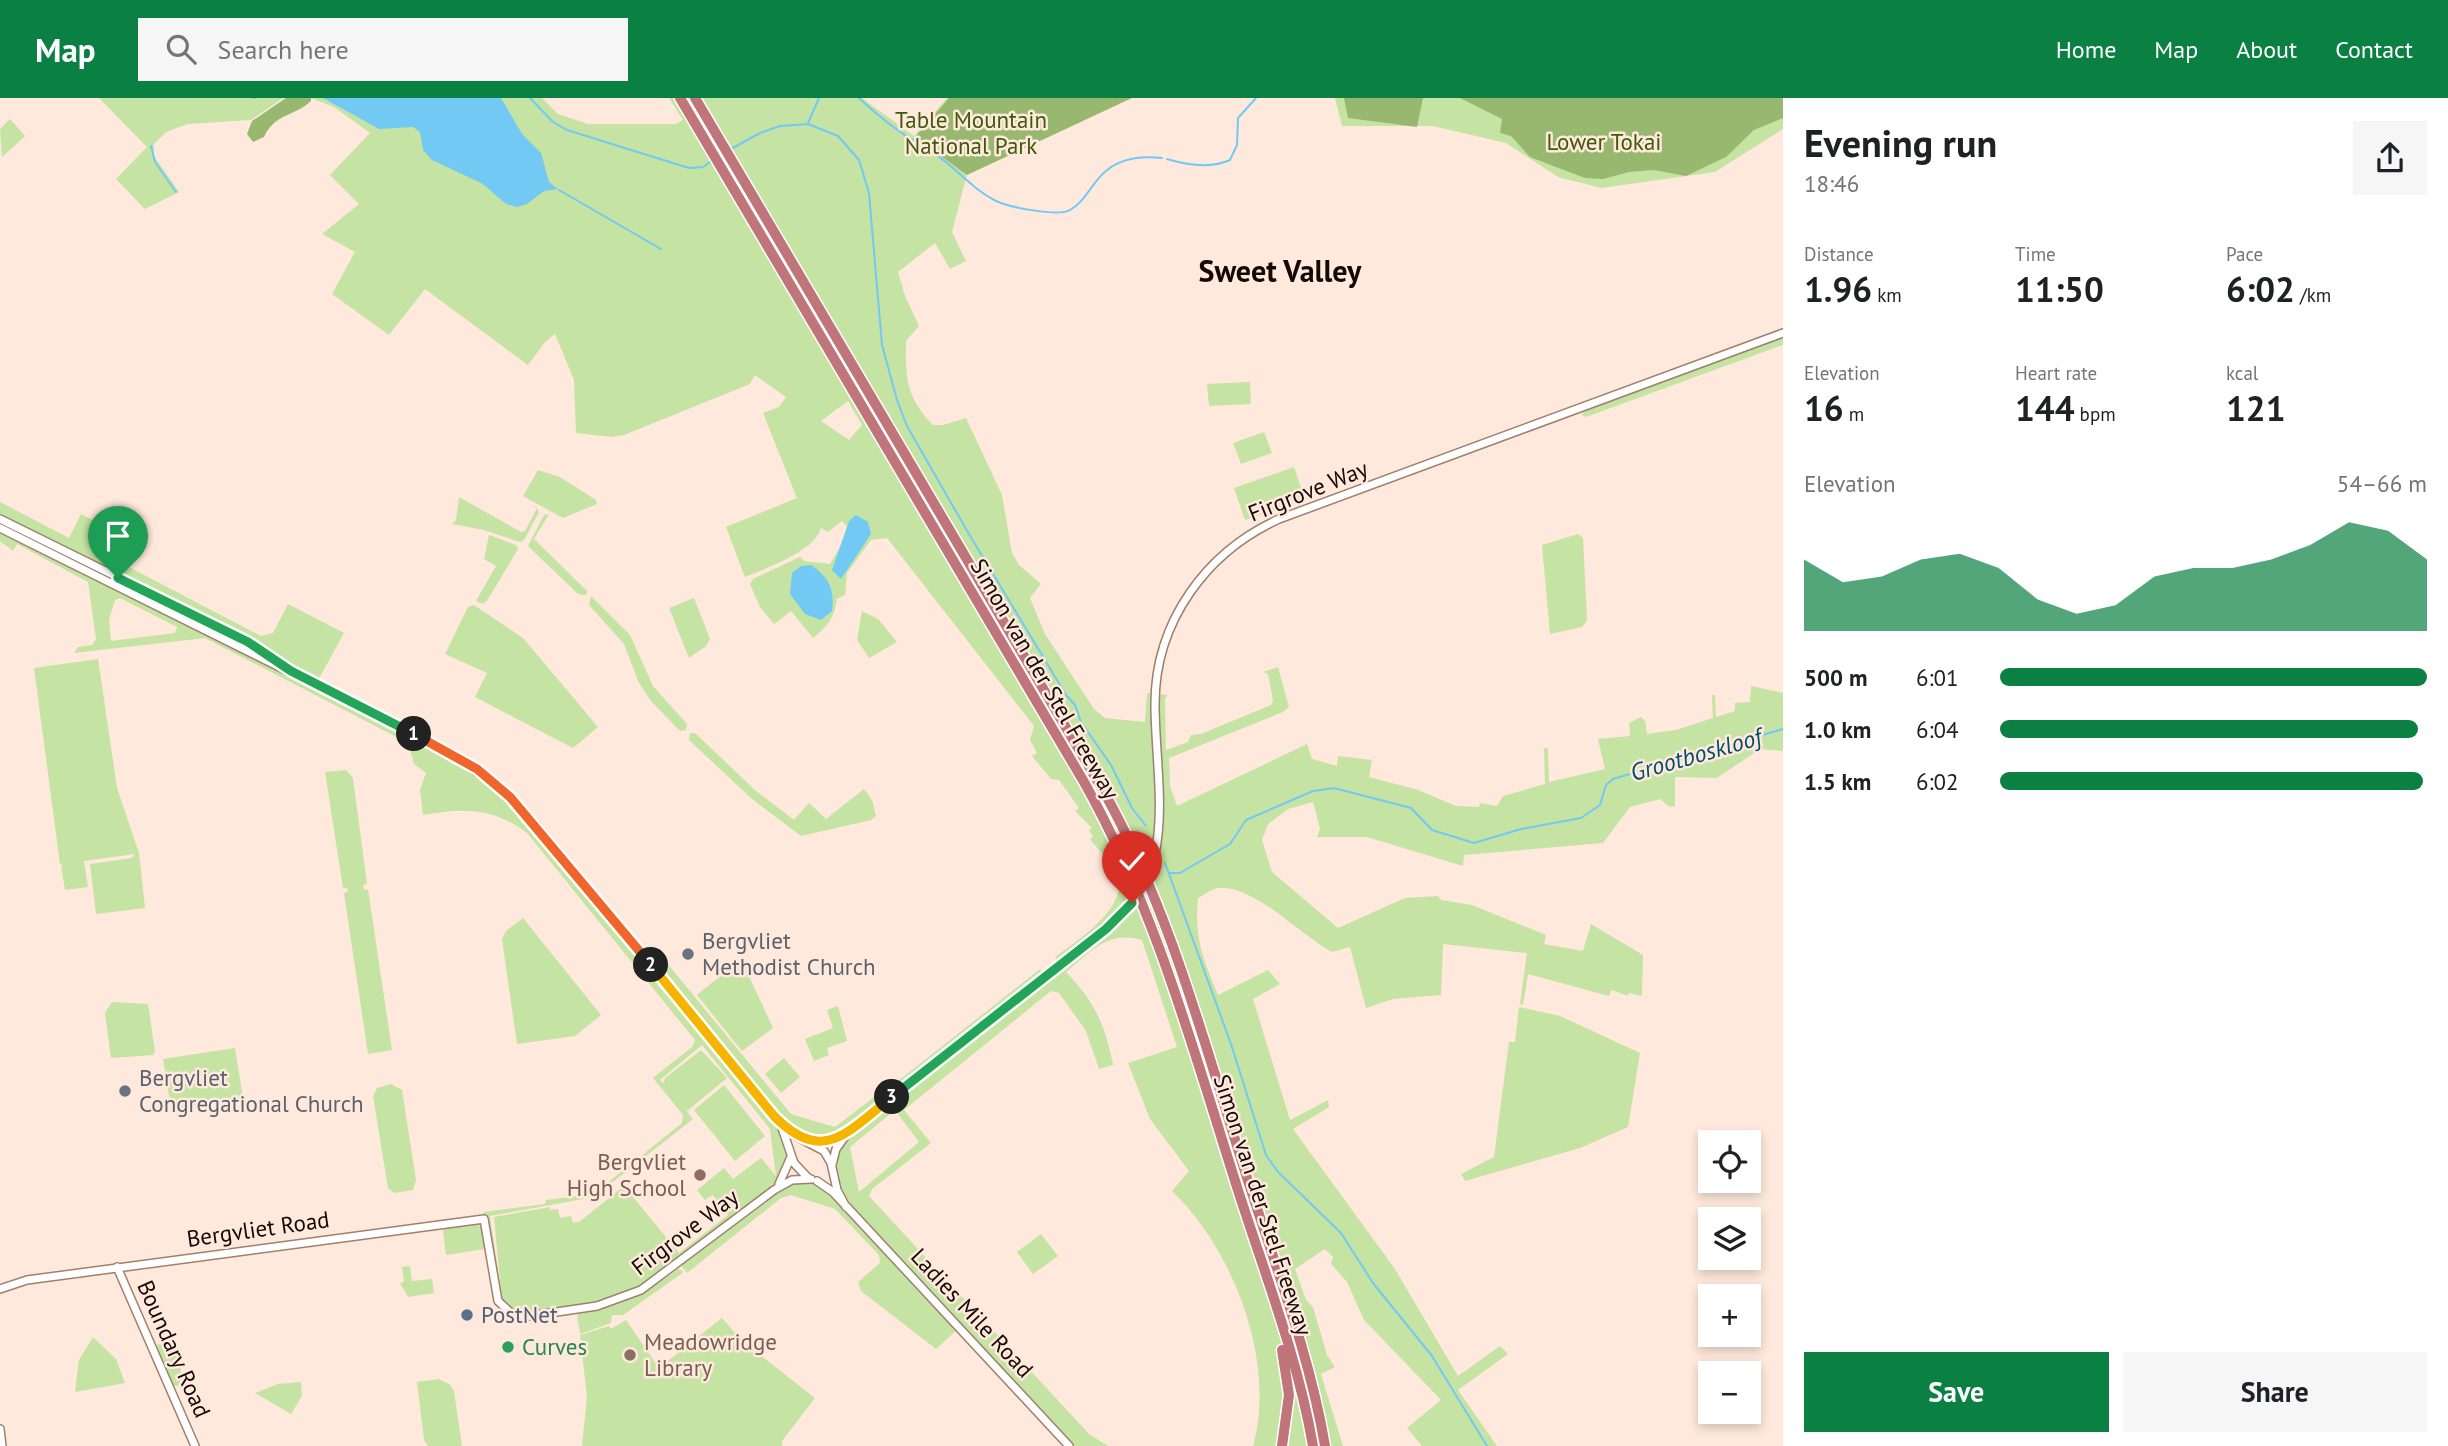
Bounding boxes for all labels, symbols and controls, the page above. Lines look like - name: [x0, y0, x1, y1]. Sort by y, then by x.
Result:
- search box: [138, 18, 628, 81]
- text: Map: [35, 28, 96, 71]
- icon: search: [162, 30, 200, 68]
- text: Search here: [218, 33, 349, 66]
- text: Home: [2056, 34, 2116, 65]
- text: Map: [2154, 34, 2198, 65]
- text: About: [2236, 34, 2297, 65]
- text: Contact: [2335, 34, 2413, 65]
- park label: Table Mountain National Park: [895, 105, 1047, 160]
- text: Evening run: [1804, 118, 1997, 167]
- button: share: [2353, 121, 2427, 195]
- park label: Lower Tokai: [1547, 127, 1661, 156]
- text: 18:46: [1804, 169, 1859, 198]
- text: Distance: [1804, 242, 1874, 266]
- text: Time: [2015, 242, 2056, 266]
- text: Pace: [2226, 242, 2263, 266]
- district label: Sweet Valley: [1199, 251, 1362, 290]
- text: 1.96: [1804, 266, 1872, 312]
- text: 11:50: [2015, 266, 2104, 312]
- text: 6:02: [2226, 266, 2295, 312]
- text: km: [1872, 283, 1902, 307]
- text: /km: [2295, 283, 2331, 307]
- text: Elevation: [1804, 361, 1880, 385]
- text: Heart rate: [2015, 361, 2097, 385]
- text: kcal: [2226, 361, 2258, 385]
- text: 16: [1804, 385, 1844, 431]
- text: 144: [2015, 385, 2075, 431]
- text: 121: [2226, 385, 2286, 431]
- text: m: [1844, 402, 1864, 426]
- text: bpm: [2075, 402, 2116, 426]
- street label: Firgrove Way: [1244, 453, 1372, 528]
- text: Elevation: [1804, 469, 1896, 498]
- text: 54–66 m: [2337, 469, 2427, 498]
- pin: [88, 506, 148, 578]
- icon: arrive: [99, 517, 137, 555]
- street label: Simon van der Stel Freeway: [965, 553, 1126, 804]
- text: 500 m: [1804, 663, 1867, 692]
- text: 6:01: [1916, 663, 1959, 692]
- text: 1.0 km: [1804, 715, 1871, 744]
- text: 6:04: [1916, 715, 1959, 744]
- pin: 1: [396, 716, 432, 752]
- water label: Grootboskloof: [1627, 720, 1769, 788]
- text: 1: [408, 721, 419, 745]
- text: 1.5 km: [1804, 767, 1871, 796]
- text: 6:02: [1916, 767, 1959, 796]
- pin: [1102, 831, 1162, 903]
- icon: check: [1113, 842, 1151, 880]
- place label: Bergvliet Methodist Church: [702, 926, 876, 981]
- marker: Bergvliet Methodist Church: [680, 946, 696, 962]
- pin: 2: [634, 948, 668, 982]
- text: 2: [645, 952, 656, 976]
- place label: Bergvliet Congregational Church: [139, 1063, 364, 1118]
- street label: Simon van der Stel Freeway: [1208, 1071, 1320, 1339]
- pin: 3: [874, 1080, 910, 1114]
- marker: Bergvliet Congregational Church: [117, 1083, 133, 1099]
- text: 3: [886, 1084, 897, 1108]
- map controls: [1698, 1130, 1761, 1424]
- button: locate: [1698, 1130, 1761, 1193]
- place label: Bergvliet High School: [567, 1147, 686, 1202]
- marker: Bergvliet High School: [692, 1167, 708, 1183]
- street label: Firgrove Way: [625, 1182, 744, 1281]
- street label: Bergvliet Road: [185, 1204, 331, 1253]
- button: layers: [1698, 1207, 1761, 1270]
- street label: Ladies Mile Road: [905, 1242, 1040, 1383]
- street label: Boundary Road: [131, 1276, 218, 1422]
- button: +: [1698, 1284, 1761, 1347]
- place label: PostNet: [481, 1300, 558, 1329]
- marker: PostNet: [459, 1307, 475, 1323]
- place label: Meadowridge Library: [644, 1327, 777, 1382]
- place label: Curves: [522, 1332, 587, 1361]
- marker: Curves: [500, 1339, 516, 1355]
- marker: Meadowridge Library: [622, 1347, 638, 1363]
- button: Save: [1804, 1352, 2109, 1432]
- button: Share: [2123, 1352, 2427, 1432]
- button: −: [1698, 1361, 1761, 1424]

